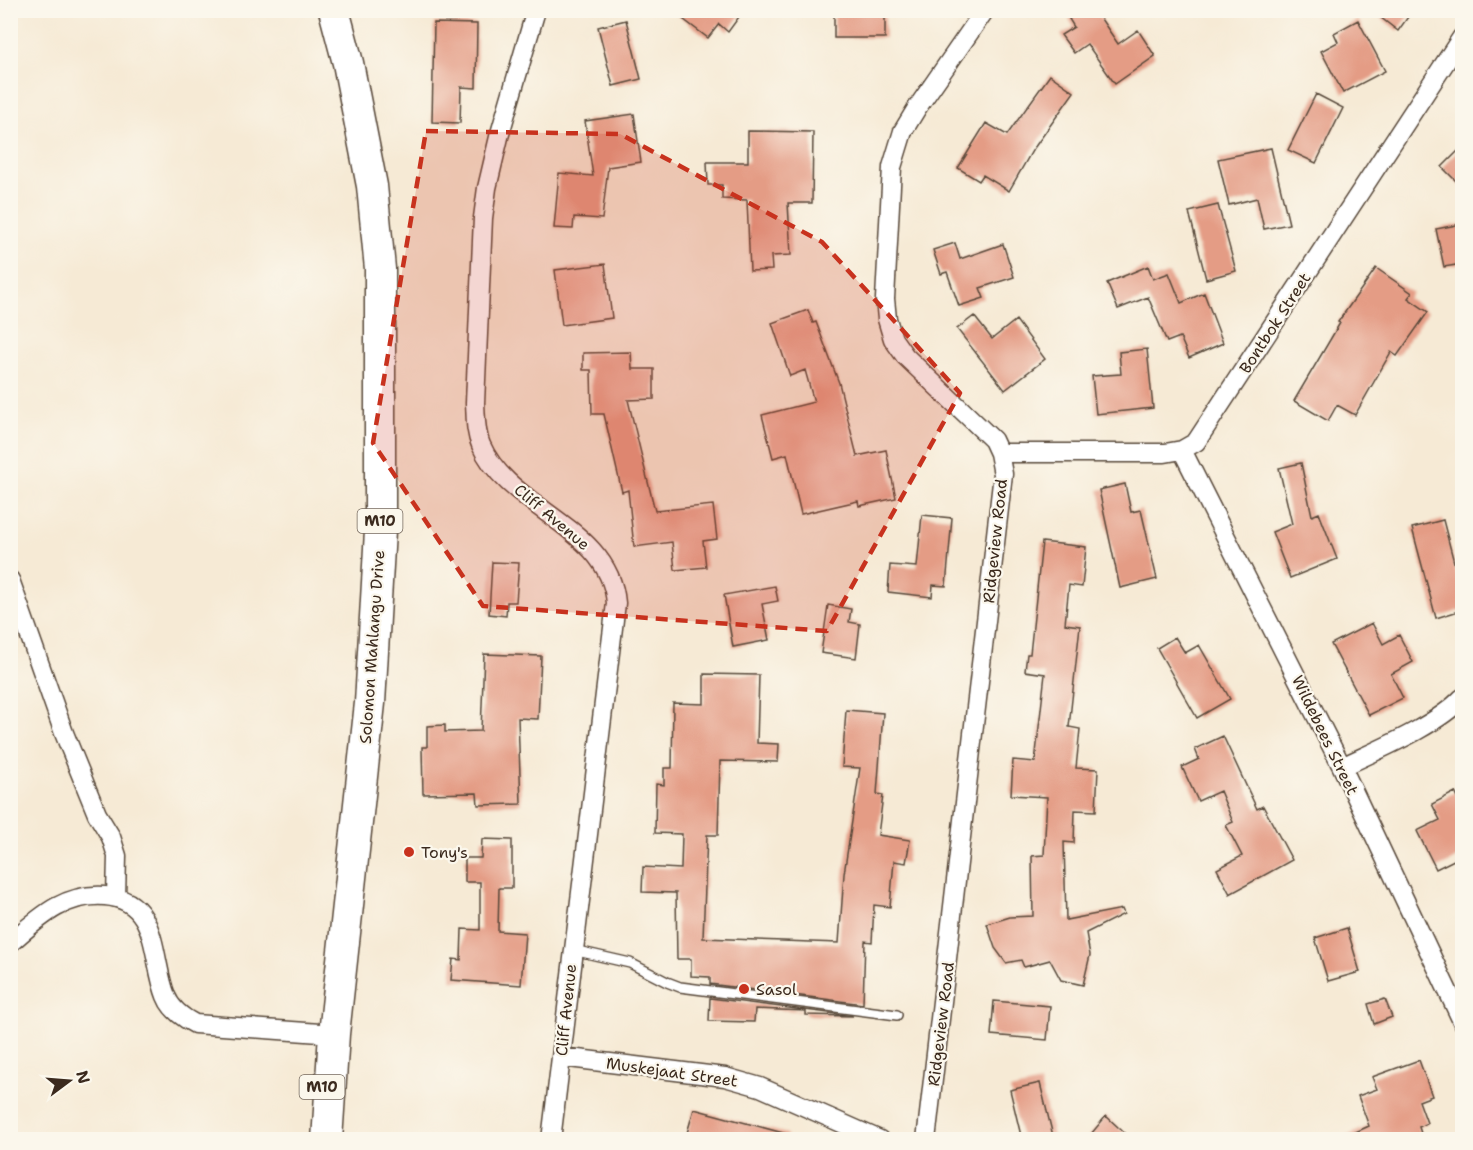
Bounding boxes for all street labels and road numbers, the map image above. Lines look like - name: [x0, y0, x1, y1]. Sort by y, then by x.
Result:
- street label: Bontbok Street: [1235, 269, 1315, 377]
- street label: Ridgeview Road: [978, 478, 1012, 604]
- street label: Cliff Avenue: [510, 479, 594, 555]
- road number: M10: [358, 509, 403, 533]
- street label: Solomon Mahlangu Drive: [355, 549, 389, 745]
- street label: Wildebees Street: [1287, 672, 1363, 798]
- street label: Ridgeview Road: [923, 961, 959, 1087]
- street label: Cliff Avenue: [551, 963, 581, 1057]
- street label: Muskejaat Street: [605, 1052, 739, 1092]
- road number: M10: [300, 1075, 344, 1099]

